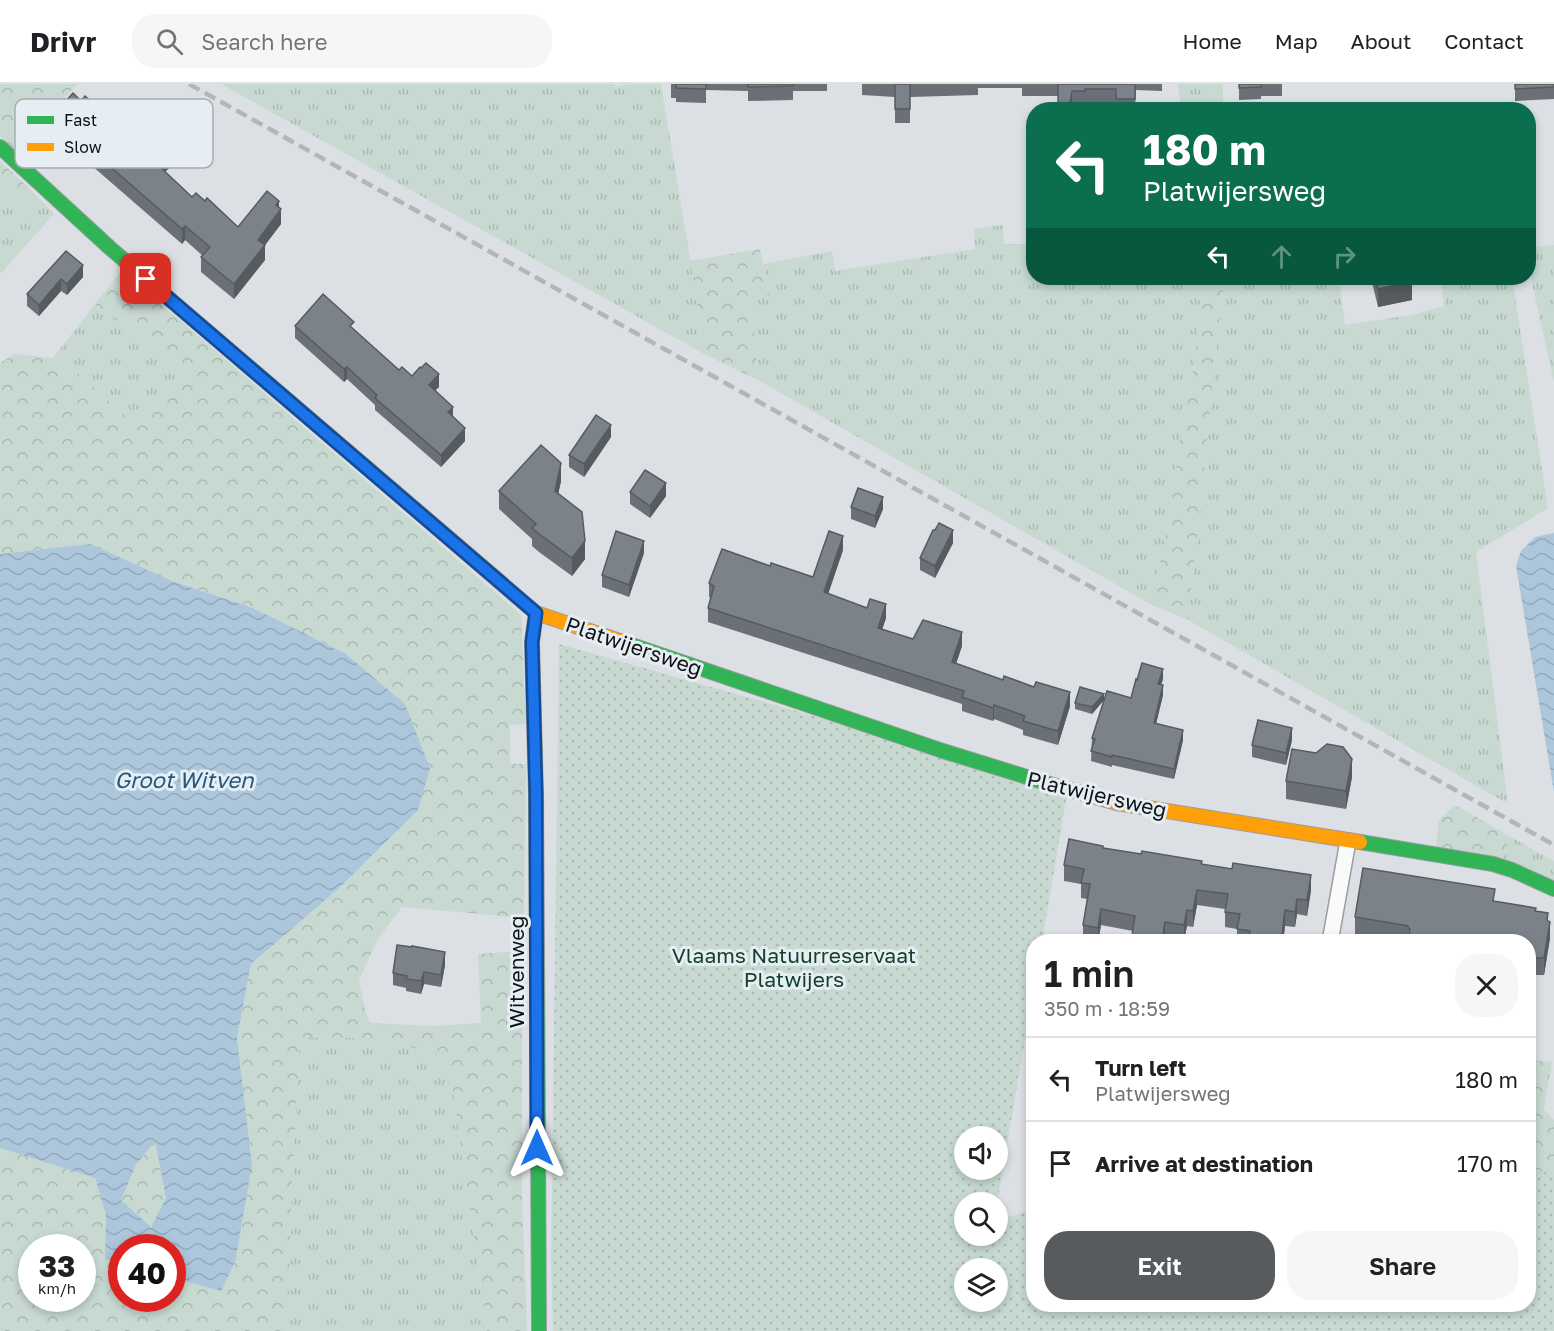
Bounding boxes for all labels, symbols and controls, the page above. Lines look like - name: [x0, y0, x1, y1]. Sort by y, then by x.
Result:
- search box: [132, 14, 552, 68]
- text: Drivr: [30, 25, 96, 58]
- icon: search: [153, 25, 186, 58]
- text: Search here: [201, 28, 327, 55]
- text: Home: [1182, 28, 1242, 54]
- text: Map: [1275, 28, 1318, 54]
- text: About: [1351, 28, 1411, 54]
- text: Contact: [1444, 28, 1524, 54]
- legend: [15, 99, 213, 168]
- text: Fast: [64, 110, 97, 130]
- text: 180 m: [1143, 124, 1266, 174]
- icon: left: [1044, 126, 1122, 204]
- text: Slow: [64, 137, 102, 157]
- text: Platwijersweg: [1143, 175, 1326, 207]
- icon: left: [1202, 240, 1235, 273]
- icon: ahead: [1265, 240, 1298, 273]
- icon: right: [1328, 240, 1361, 273]
- pin: [120, 253, 171, 304]
- icon: arrive: [129, 262, 162, 295]
- street label: Platwijersweg: [562, 611, 706, 681]
- street label: Platwijersweg: [1025, 765, 1169, 823]
- water label: Groot Witven: [115, 766, 255, 793]
- street label: Witvenweg: [503, 916, 529, 1028]
- park label: Vlaams Natuurreservaat Platwijers: [672, 942, 916, 992]
- text: 1 min: [1044, 952, 1134, 995]
- button: close: [1455, 954, 1518, 1017]
- text: 350 m · 18:59: [1044, 996, 1170, 1020]
- text: Turn left: [1095, 1054, 1186, 1081]
- icon: left: [1044, 1063, 1077, 1096]
- text: 180 m: [1455, 1066, 1518, 1093]
- text: Platwijersweg: [1095, 1081, 1231, 1105]
- position arrow: [505, 1116, 569, 1180]
- map controls: [954, 1126, 1008, 1312]
- button: sound: [954, 1126, 1008, 1180]
- icon: arrive: [1044, 1147, 1077, 1180]
- text: Arrive at destination: [1095, 1150, 1313, 1177]
- text: 170 m: [1457, 1150, 1518, 1177]
- button: search: [954, 1192, 1008, 1246]
- button: Exit: [1044, 1231, 1275, 1300]
- button: Share: [1287, 1231, 1518, 1300]
- speed limit sign: 40: [108, 1234, 186, 1312]
- text: 33: [39, 1248, 75, 1284]
- button: layers: [954, 1258, 1008, 1312]
- text: km/h: [38, 1279, 76, 1297]

